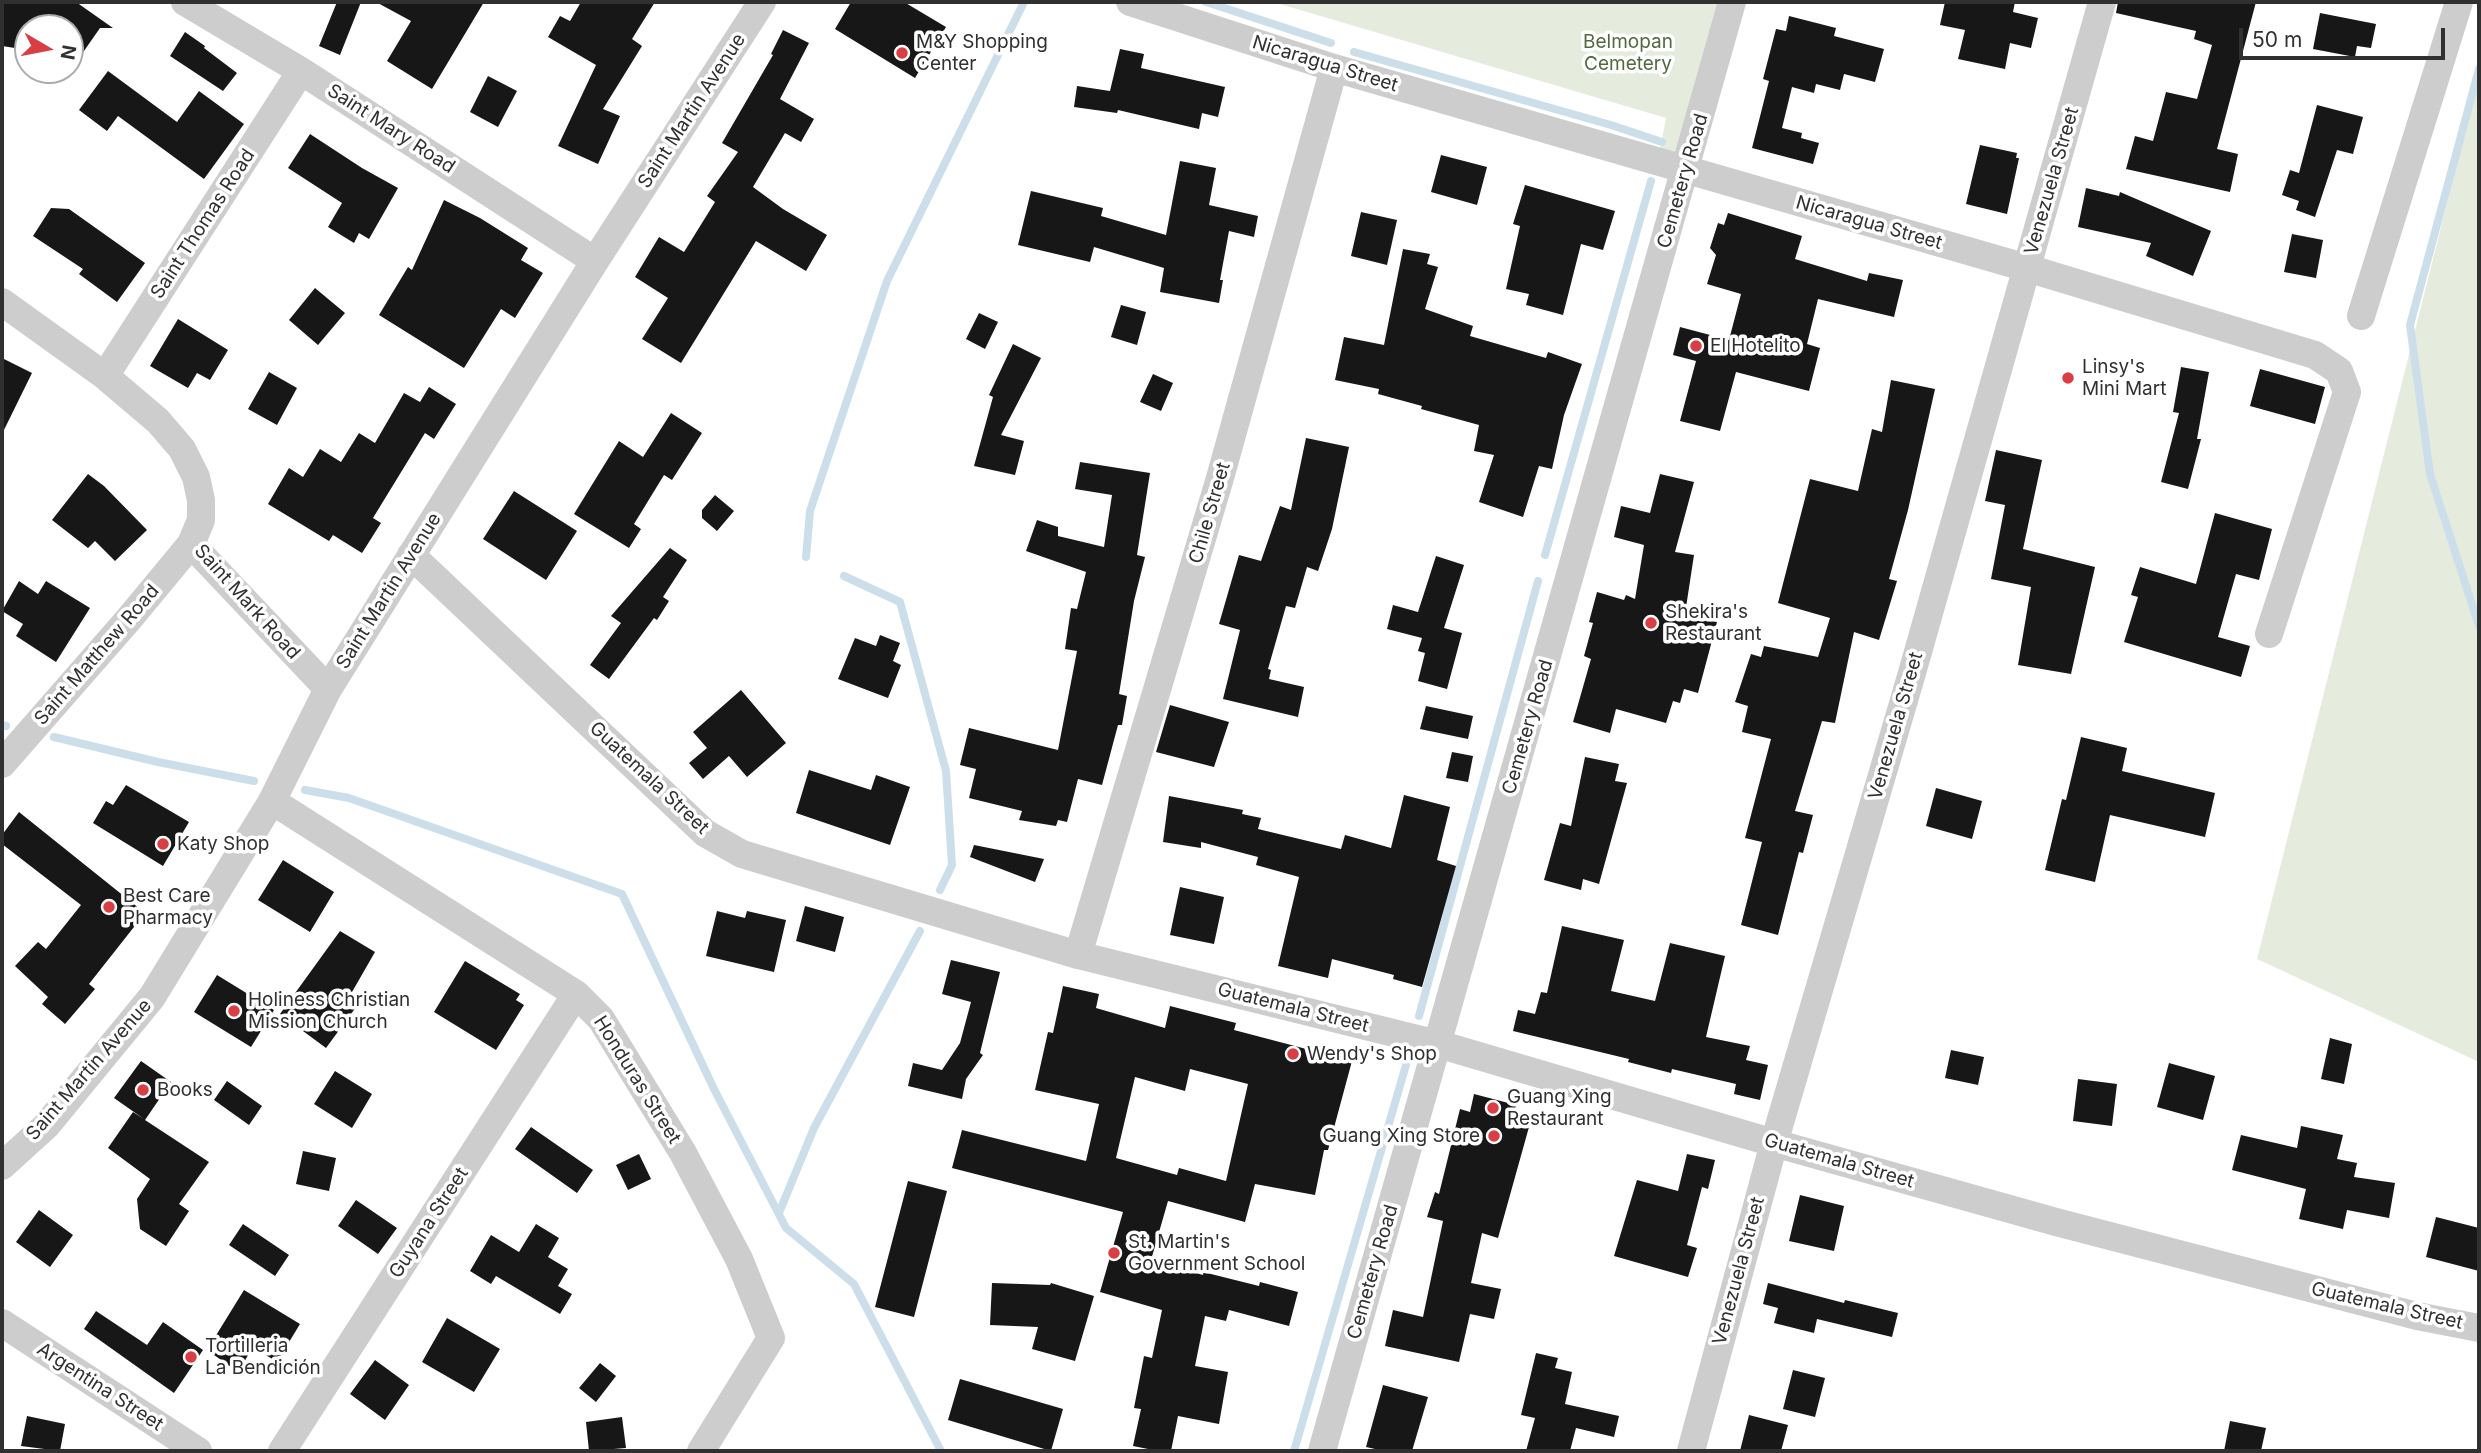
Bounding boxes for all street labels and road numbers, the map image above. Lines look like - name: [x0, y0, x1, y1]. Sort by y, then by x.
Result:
- street label: Saint Martin Avenue: [634, 29, 750, 193]
- street label: Nicaragua Street: [1249, 31, 1401, 97]
- street label: Saint Mary Road: [323, 79, 459, 179]
- street label: Venezuela Street: [2020, 105, 2084, 257]
- street label: Cemetery Road: [1653, 111, 1713, 251]
- street label: Saint Thomas Road: [146, 145, 260, 303]
- street label: Nicaragua Street: [1793, 191, 1945, 255]
- street label: Chile Street: [1185, 460, 1235, 566]
- street label: Saint Martin Avenue: [332, 509, 446, 673]
- street label: Saint Mark Road: [189, 540, 305, 664]
- street label: Saint Matthew Road: [30, 580, 164, 730]
- street label: Venezuela Street: [1864, 650, 1928, 802]
- street label: Cemetery Road: [1498, 657, 1558, 797]
- street label: Guatemala Street: [585, 717, 713, 839]
- street label: Guatemala Street: [1215, 978, 1371, 1038]
- street label: Saint Martin Avenue: [21, 995, 157, 1145]
- street label: Honduras Street: [589, 1012, 685, 1148]
- street label: Guatemala Street: [1761, 1129, 1917, 1193]
- street label: Guyana Street: [385, 1163, 473, 1283]
- street label: Venezuela Street: [1708, 1195, 1770, 1347]
- street label: Cemetery Road: [1343, 1202, 1403, 1342]
- street label: Guatemala Street: [2309, 1277, 2465, 1335]
- street label: Argentina Street: [33, 1338, 167, 1436]

